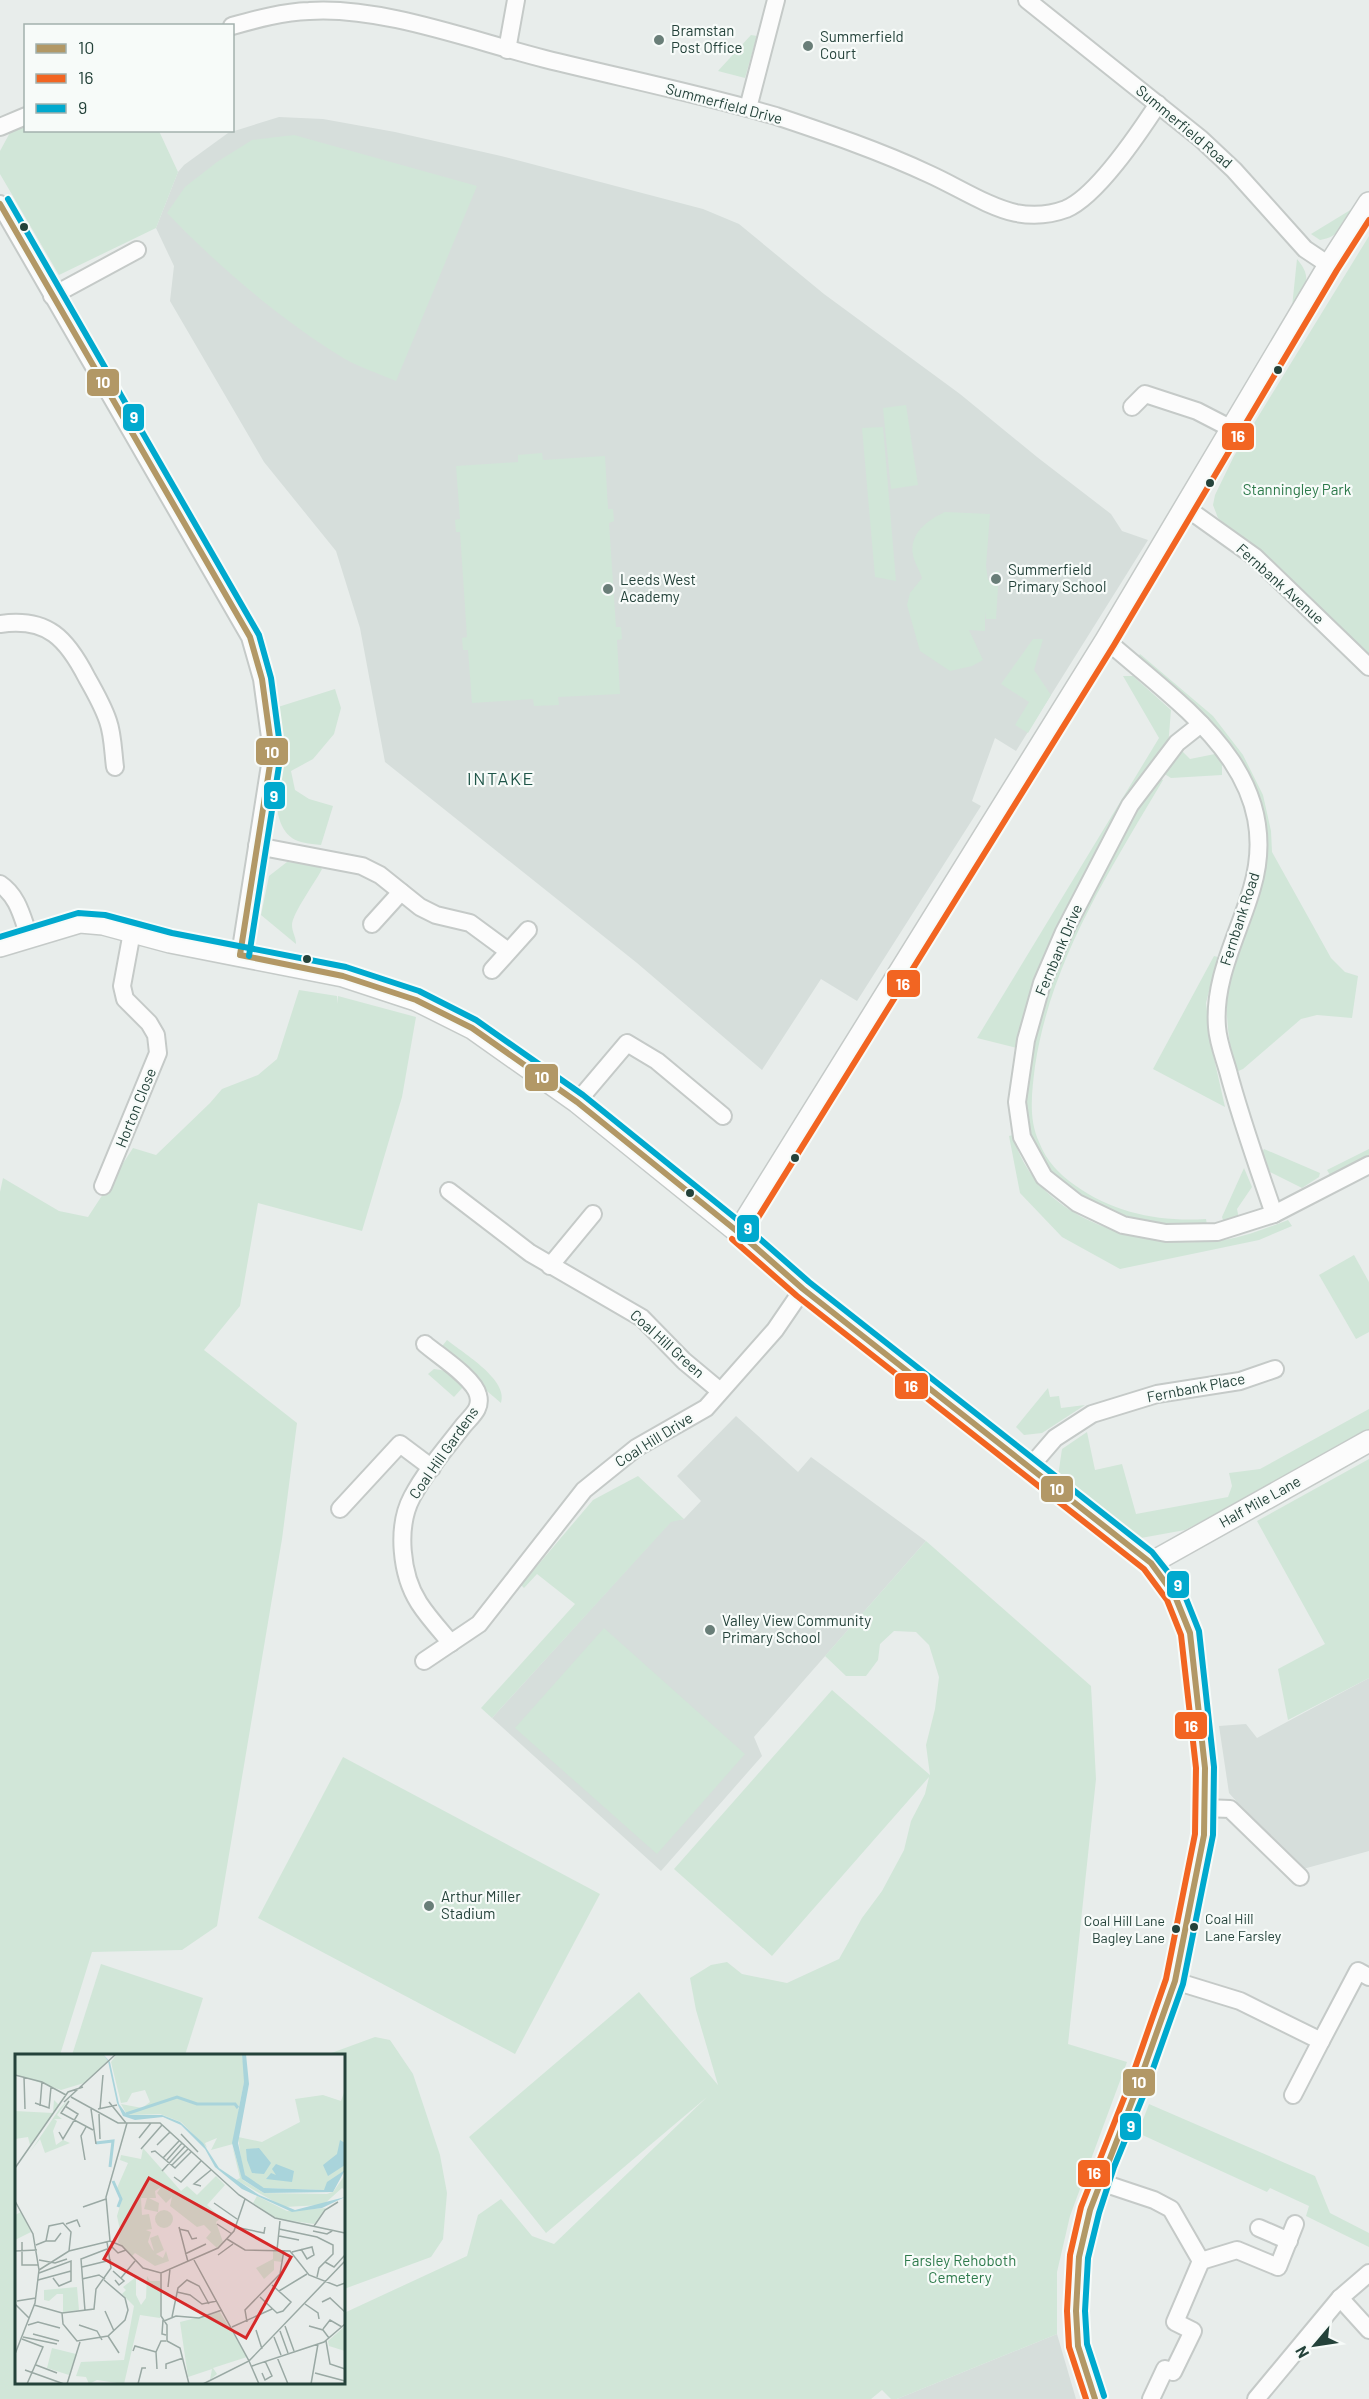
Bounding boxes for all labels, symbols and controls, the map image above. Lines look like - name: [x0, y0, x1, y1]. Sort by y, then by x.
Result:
- place label: Bramstan Post Office: [671, 21, 743, 56]
- legend: [24, 24, 234, 132]
- place label: Summerfield Court: [820, 27, 904, 62]
- marker: Bramstan Post Office: [652, 33, 666, 47]
- text: 10: [78, 36, 94, 58]
- marker: Summerfield Court: [801, 39, 815, 53]
- text: 16: [78, 66, 94, 88]
- street label: Summerfield Drive: [664, 79, 785, 127]
- street label: Summerfield Road: [1133, 81, 1236, 172]
- text: 9: [78, 96, 87, 118]
- unlabelled marker: [18, 221, 30, 233]
- unlabelled marker: [1272, 364, 1284, 376]
- line badge: 10: [86, 368, 120, 397]
- text: 10: [96, 372, 110, 391]
- line badge: 9: [122, 403, 145, 432]
- text: 9: [130, 407, 138, 426]
- line badge: 16: [1221, 422, 1255, 451]
- text: 16: [1231, 426, 1246, 445]
- unlabelled marker: [1204, 477, 1216, 489]
- park label: Stanningley Park: [1243, 480, 1352, 498]
- street label: Fernbank Avenue: [1233, 539, 1328, 627]
- place label: Summerfield Primary School: [1008, 560, 1106, 595]
- place label: Leeds West Academy: [620, 570, 696, 605]
- marker: Summerfield Primary School: [989, 572, 1003, 586]
- marker: Leeds West Academy: [601, 582, 615, 596]
- line badge: 10: [255, 737, 289, 766]
- text: 10: [265, 742, 279, 761]
- district label: INTAKE: [467, 767, 535, 789]
- line badge: 9: [263, 781, 286, 810]
- text: 9: [270, 786, 278, 805]
- street label: Fernbank Road: [1215, 870, 1263, 968]
- street label: Fernbank Drive: [1031, 901, 1085, 998]
- unlabelled marker: [301, 953, 313, 965]
- line badge: 16: [886, 969, 921, 998]
- text: 16: [896, 974, 911, 993]
- line badge: 10: [524, 1063, 559, 1092]
- street label: Horton Close: [111, 1065, 159, 1150]
- text: 10: [535, 1067, 549, 1086]
- unlabelled marker: [789, 1152, 801, 1164]
- unlabelled marker: [684, 1187, 696, 1199]
- line badge: 9: [736, 1214, 760, 1243]
- text: 9: [744, 1218, 752, 1237]
- street label: Coal Hill Green: [627, 1305, 708, 1381]
- street label: Fernbank Place: [1145, 1369, 1246, 1405]
- line badge: 16: [894, 1372, 929, 1400]
- text: 16: [904, 1376, 919, 1395]
- street label: Coal Hill Gardens: [405, 1403, 482, 1502]
- street label: Coal Hill Drive: [611, 1408, 696, 1470]
- street label: Half Mile Lane: [1216, 1471, 1303, 1531]
- line badge: 10: [1040, 1475, 1074, 1503]
- text: 10: [1050, 1479, 1064, 1498]
- line badge: 9: [1166, 1570, 1190, 1599]
- text: 9: [1174, 1575, 1182, 1594]
- place label: Valley View Community Primary School: [722, 1611, 871, 1646]
- marker: Valley View Community Primary School: [703, 1623, 717, 1637]
- line badge: 16: [1174, 1711, 1208, 1740]
- text: 16: [1184, 1716, 1199, 1735]
- place label: Arthur Miller Stadium: [441, 1887, 521, 1922]
- marker: Arthur Miller Stadium: [422, 1899, 436, 1913]
- place label: Coal Hill Lane Farsley: [1205, 1910, 1282, 1944]
- place label: Coal Hill Lane Bagley Lane: [1084, 1912, 1165, 1946]
- marker: Coal Hill Lane Farsley: [1188, 1921, 1200, 1933]
- marker: Coal Hill Lane Bagley Lane: [1170, 1923, 1182, 1935]
- inset map: [15, 2054, 345, 2384]
- line badge: 10: [1122, 2068, 1156, 2097]
- text: 10: [1132, 2072, 1146, 2091]
- line badge: 9: [1119, 2112, 1142, 2141]
- text: 9: [1127, 2116, 1135, 2135]
- line badge: 16: [1077, 2159, 1111, 2188]
- text: 16: [1087, 2163, 1102, 2182]
- park label: Farsley Rehoboth Cemetery: [904, 2251, 1016, 2286]
- north arrow: [1285, 2315, 1345, 2375]
- text: N: [1291, 2343, 1312, 2362]

